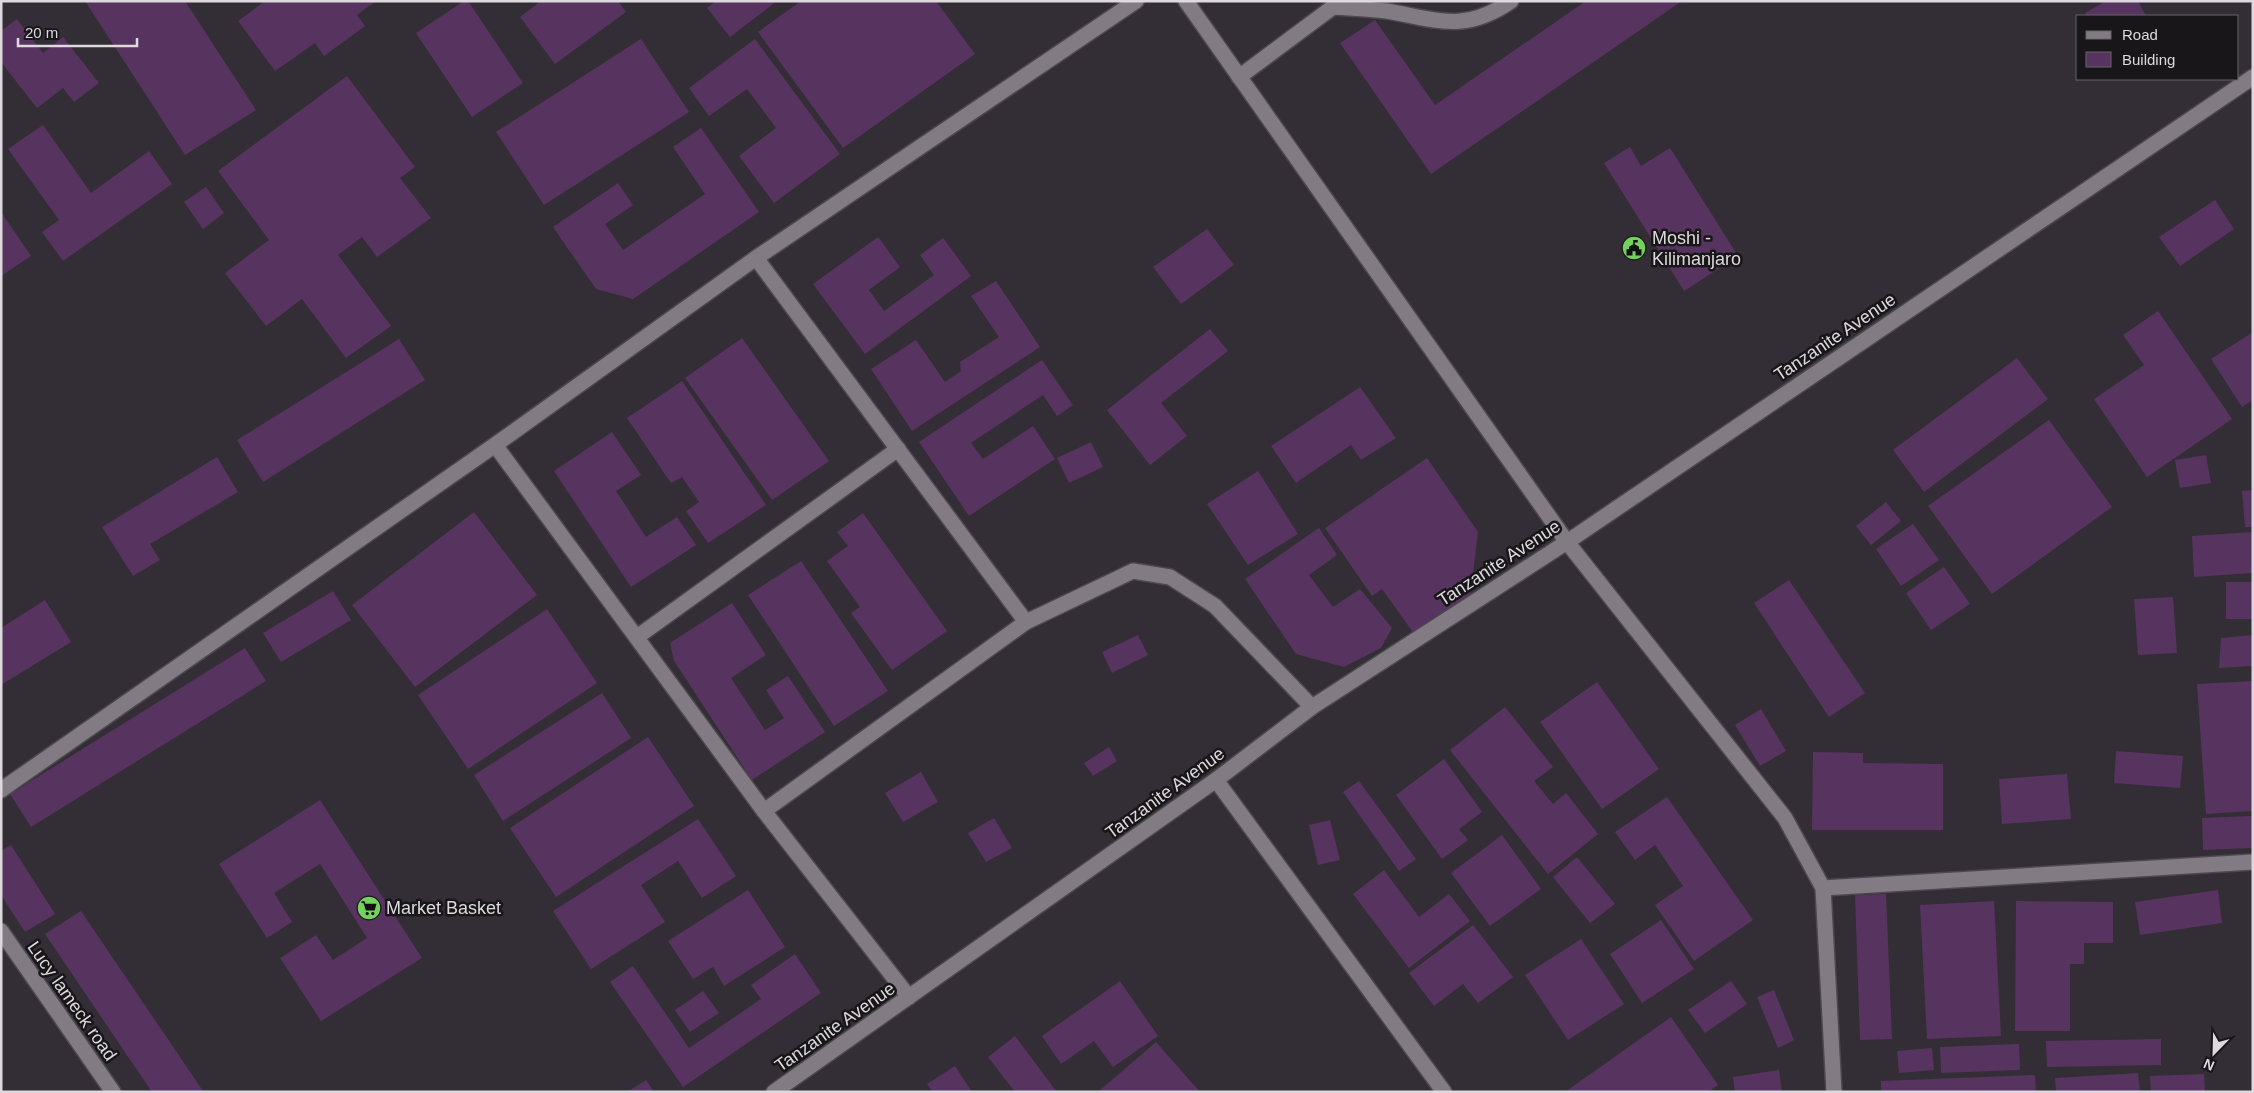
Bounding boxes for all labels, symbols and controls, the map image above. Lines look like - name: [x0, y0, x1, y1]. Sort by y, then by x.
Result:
- scale bar: [18, 15, 136, 47]
- legend: [2076, 15, 2239, 80]
- text: 20 m: [25, 24, 58, 41]
- text: Road: [2122, 26, 2158, 43]
- text: Building: [2122, 51, 2175, 68]
- place label: Moshi - Kilimanjaro: [1652, 228, 1741, 269]
- public building icon: Moshi - Kilimanjaro: [1621, 235, 1647, 261]
- street label: Tanzanite Avenue: [1771, 289, 1899, 385]
- street label: Tanzanite Avenue: [1434, 516, 1564, 610]
- street label: Tanzanite Avenue: [1102, 743, 1228, 843]
- supermarket icon: Market Basket: [356, 895, 382, 921]
- place label: Market Basket: [386, 898, 501, 918]
- street label: Lucy lameck road: [23, 937, 121, 1065]
- street label: Tanzanite Avenue: [771, 978, 899, 1076]
- north arrow: [2189, 1028, 2239, 1078]
- text: N: [2201, 1056, 2217, 1074]

